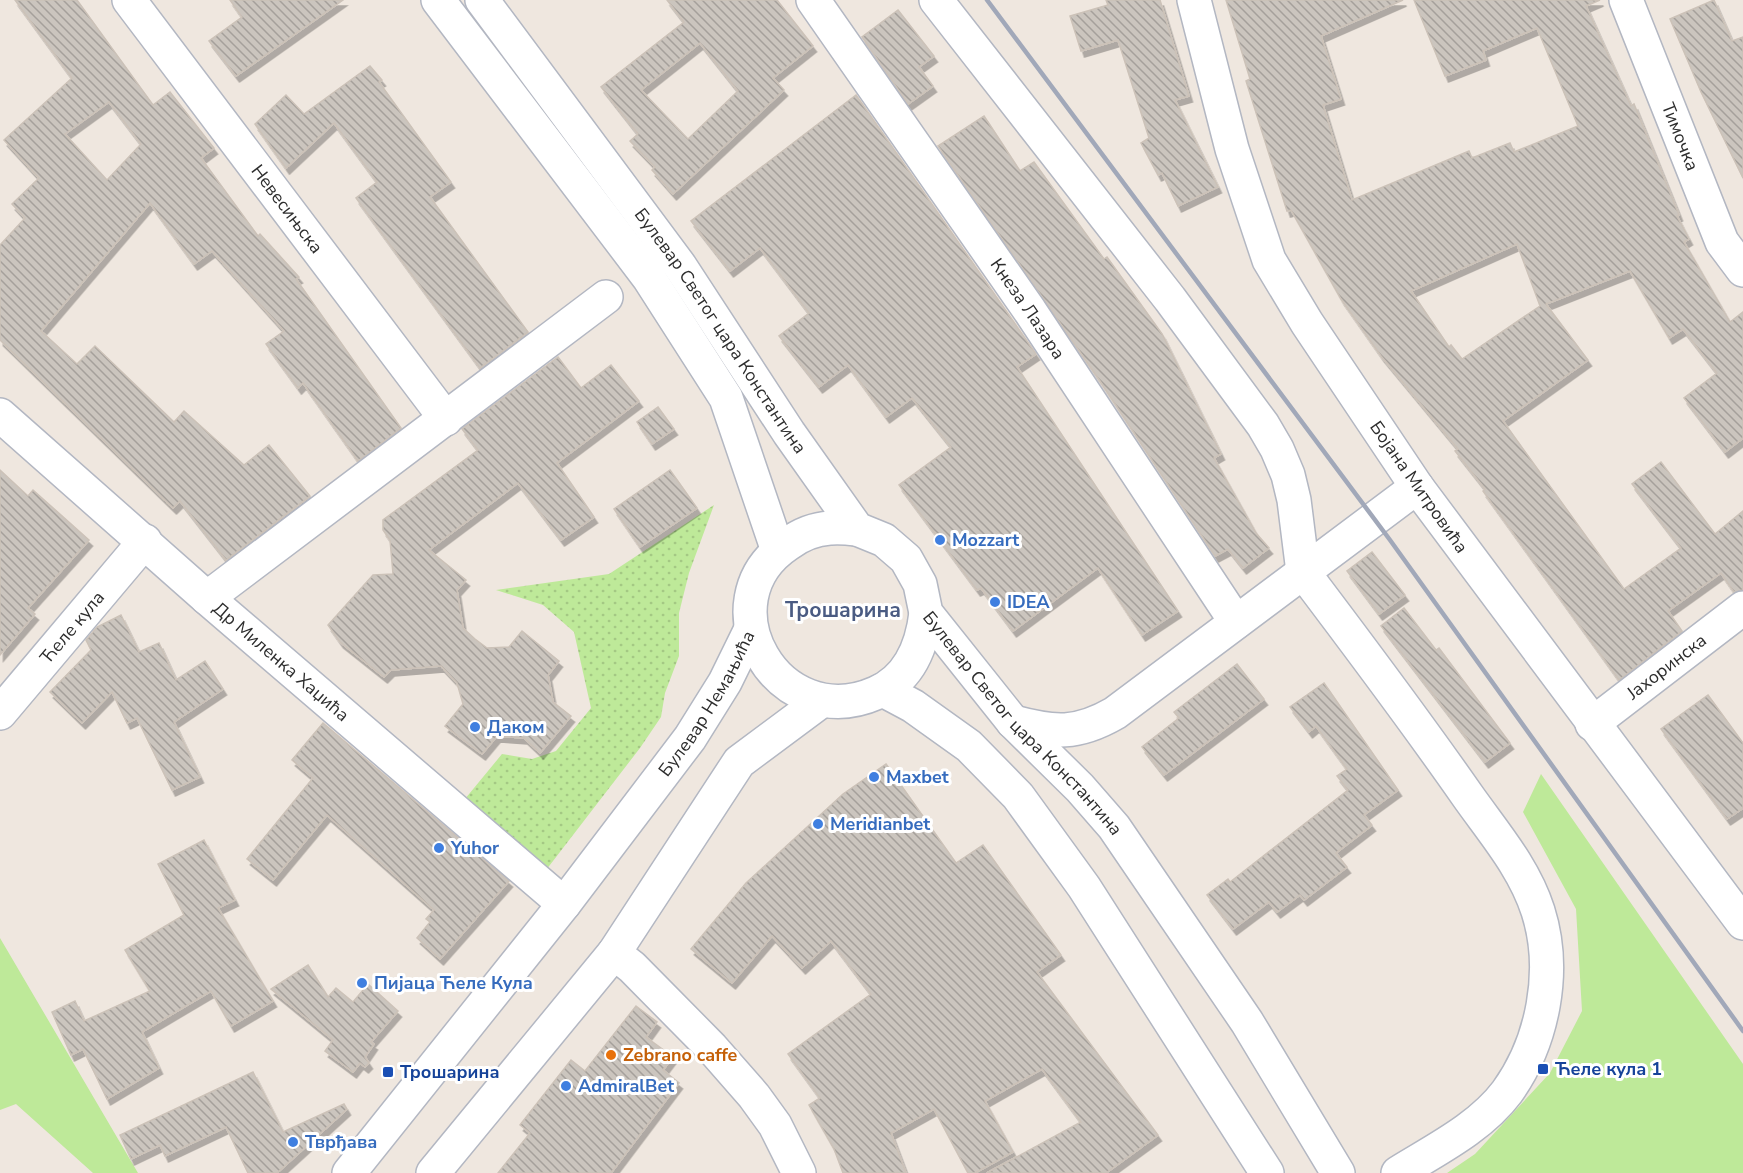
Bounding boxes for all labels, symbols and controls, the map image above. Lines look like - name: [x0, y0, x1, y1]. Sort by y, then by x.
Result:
- street label: Тимочка: [1656, 99, 1704, 174]
- street label: Невесињска: [246, 160, 329, 258]
- street label: Булевар Светог цара Константина: [629, 203, 812, 458]
- street label: Кнеза Лазара: [985, 253, 1071, 364]
- street label: Бојана Митровића: [1364, 416, 1474, 558]
- place label: Mozzart: [952, 528, 1019, 552]
- marker: Mozzart: [933, 533, 947, 547]
- street label: Ћеле кула: [35, 586, 110, 669]
- place label: IDEA: [1007, 590, 1050, 614]
- marker: IDEA: [988, 595, 1002, 609]
- street label: Др Миленка Хаџића: [208, 596, 354, 727]
- district label: Трошарина: [785, 596, 901, 624]
- street label: Булевар Светог цара Константина: [917, 606, 1128, 840]
- street label: Булевар Немањића: [653, 627, 760, 781]
- street label: Јахоринска: [1621, 628, 1711, 706]
- place label: Даком: [487, 715, 545, 739]
- marker: Даком: [468, 720, 482, 734]
- place label: Maxbet: [886, 765, 949, 789]
- marker: Maxbet: [867, 770, 881, 784]
- place label: Meridianbet: [830, 812, 930, 836]
- marker: Meridianbet: [811, 817, 825, 831]
- place label: Yuhor: [450, 836, 499, 860]
- marker: Yuhor: [432, 841, 446, 855]
- place label: Пијаца Ћеле Кула: [374, 971, 533, 995]
- marker: Пијаца Ћеле Кула: [355, 976, 369, 990]
- place label: Zebrano caffe: [623, 1043, 737, 1067]
- marker: Zebrano caffe: [604, 1048, 618, 1062]
- place label: Ћеле кула 1: [1555, 1057, 1662, 1081]
- place label: Трошарина: [400, 1060, 500, 1084]
- marker: Ћеле кула 1: [1536, 1062, 1550, 1076]
- marker: Трошарина: [381, 1065, 395, 1079]
- place label: AdmiralBet: [578, 1074, 674, 1098]
- marker: AdmiralBet: [559, 1079, 573, 1093]
- place label: Тврђава: [305, 1130, 377, 1154]
- marker: Тврђава: [286, 1135, 300, 1149]

